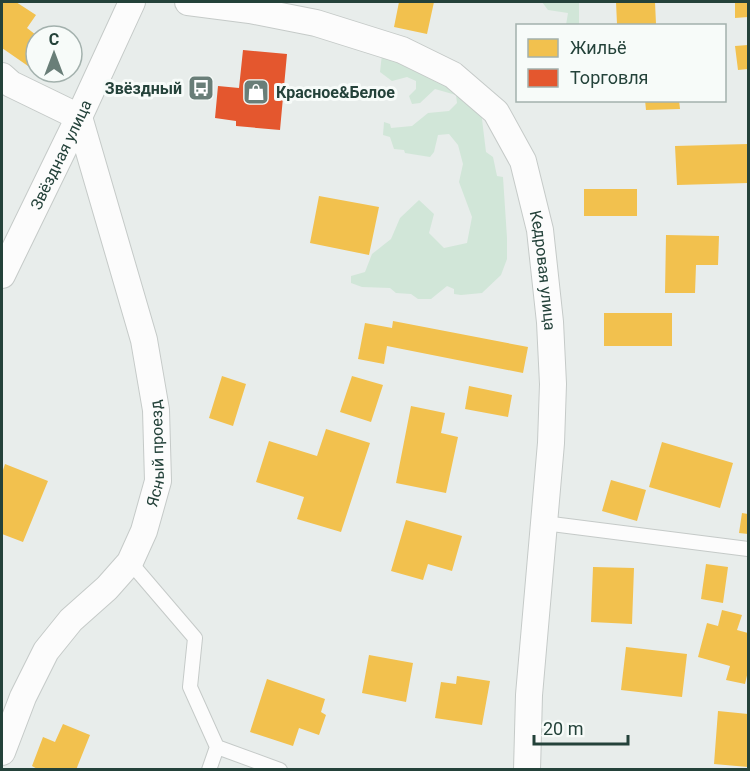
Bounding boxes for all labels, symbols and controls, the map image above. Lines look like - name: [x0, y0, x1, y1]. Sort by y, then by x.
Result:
- north arrow: [24, 24, 84, 84]
- legend: [516, 24, 726, 102]
- text: С: [49, 30, 59, 49]
- text: Жильё: [570, 37, 626, 58]
- text: Торговля: [570, 67, 648, 88]
- bus stop icon: Звёздный: [186, 73, 216, 103]
- shop icon: Красное&Белое: [241, 77, 271, 107]
- place label: Звёздный: [105, 79, 182, 98]
- place label: Красное&Белое: [276, 83, 395, 102]
- street label: Звёздная улица: [26, 97, 96, 213]
- street label: Кедровая улица: [526, 209, 559, 331]
- street label: Ясный проезд: [142, 399, 168, 509]
- scale bar: [534, 708, 628, 746]
- text: 20 m: [543, 718, 583, 739]

